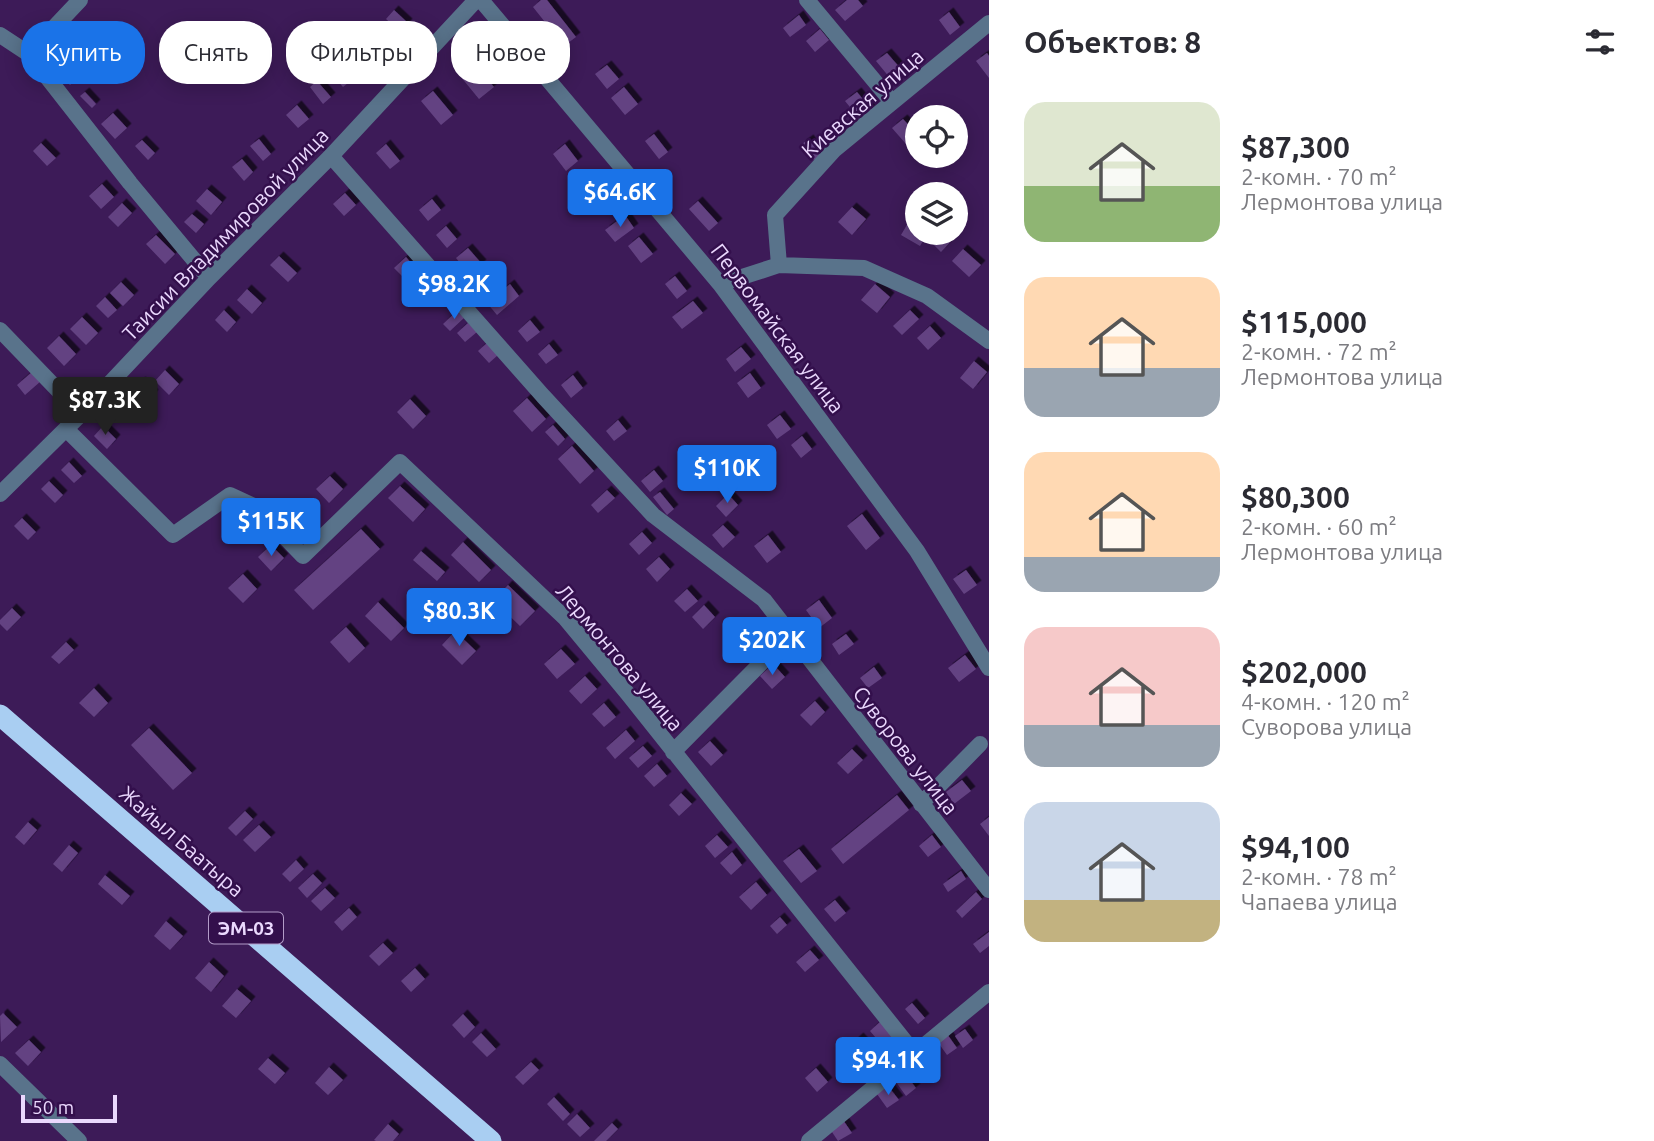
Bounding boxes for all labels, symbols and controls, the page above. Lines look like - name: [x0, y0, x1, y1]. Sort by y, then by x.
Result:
- chip: Купить: [21, 21, 145, 84]
- chip: Снять: [159, 21, 272, 84]
- chip: Фильтры: [286, 21, 437, 84]
- chip: Новое: [451, 21, 570, 84]
- icon: filters: [1581, 23, 1619, 61]
- text: Объектов: 8: [1024, 25, 1201, 59]
- street label: Киевская улица: [796, 44, 928, 162]
- map controls: [905, 105, 968, 245]
- button: locate: [905, 105, 968, 168]
- street label: Таисии Владимировой улица: [117, 123, 333, 345]
- icon: home: [1080, 130, 1164, 214]
- text: $87,300: [1241, 130, 1350, 164]
- text: 2-комн. · 70 m²: [1241, 164, 1397, 189]
- pin: $64.6K: [563, 170, 677, 229]
- text: $64.6K: [584, 179, 656, 204]
- button: layers: [905, 182, 968, 245]
- text: Лермонтова улица: [1241, 189, 1443, 214]
- street label: Первомайская улица: [707, 239, 849, 417]
- pin: $98.2K: [397, 262, 511, 321]
- text: $98.2K: [418, 271, 490, 296]
- icon: home: [1080, 305, 1164, 389]
- text: $115,000: [1241, 305, 1367, 339]
- text: 2-комн. · 72 m²: [1241, 339, 1397, 364]
- text: Лермонтова улица: [1241, 364, 1443, 389]
- pin: $87.3K: [48, 378, 162, 437]
- text: $87.3K: [69, 387, 141, 412]
- pin: $110K: [678, 446, 776, 505]
- text: $110K: [693, 455, 761, 480]
- icon: home: [1080, 480, 1164, 564]
- text: $80,300: [1241, 480, 1350, 514]
- pin: $115K: [222, 498, 320, 558]
- text: $115K: [237, 508, 305, 533]
- text: 2-комн. · 60 m²: [1241, 514, 1397, 539]
- text: Лермонтова улица: [1241, 539, 1443, 564]
- street label: Лермонтова улица: [552, 579, 688, 735]
- pin: $80.3K: [402, 588, 516, 648]
- text: $80.3K: [423, 598, 495, 623]
- pin: $202K: [723, 618, 821, 677]
- text: $202K: [738, 627, 806, 652]
- icon: home: [1080, 655, 1164, 739]
- text: $202,000: [1241, 655, 1367, 689]
- street label: Суворова улица: [848, 681, 964, 819]
- text: 4-комн. · 120 m²: [1241, 689, 1410, 714]
- text: Суворова улица: [1241, 714, 1412, 739]
- street label: Жайыл Баатыра: [115, 781, 249, 901]
- icon: home: [1080, 830, 1164, 914]
- text: $94,100: [1241, 830, 1350, 864]
- text: 2-комн. · 78 m²: [1241, 864, 1397, 889]
- text: Чапаева улица: [1241, 889, 1397, 914]
- road number: ЭМ-03: [209, 912, 283, 944]
- pin: $94.1K: [831, 1038, 945, 1097]
- text: $94.1K: [852, 1047, 924, 1072]
- scale bar: [21, 1092, 117, 1124]
- text: 50 m: [32, 1096, 74, 1118]

